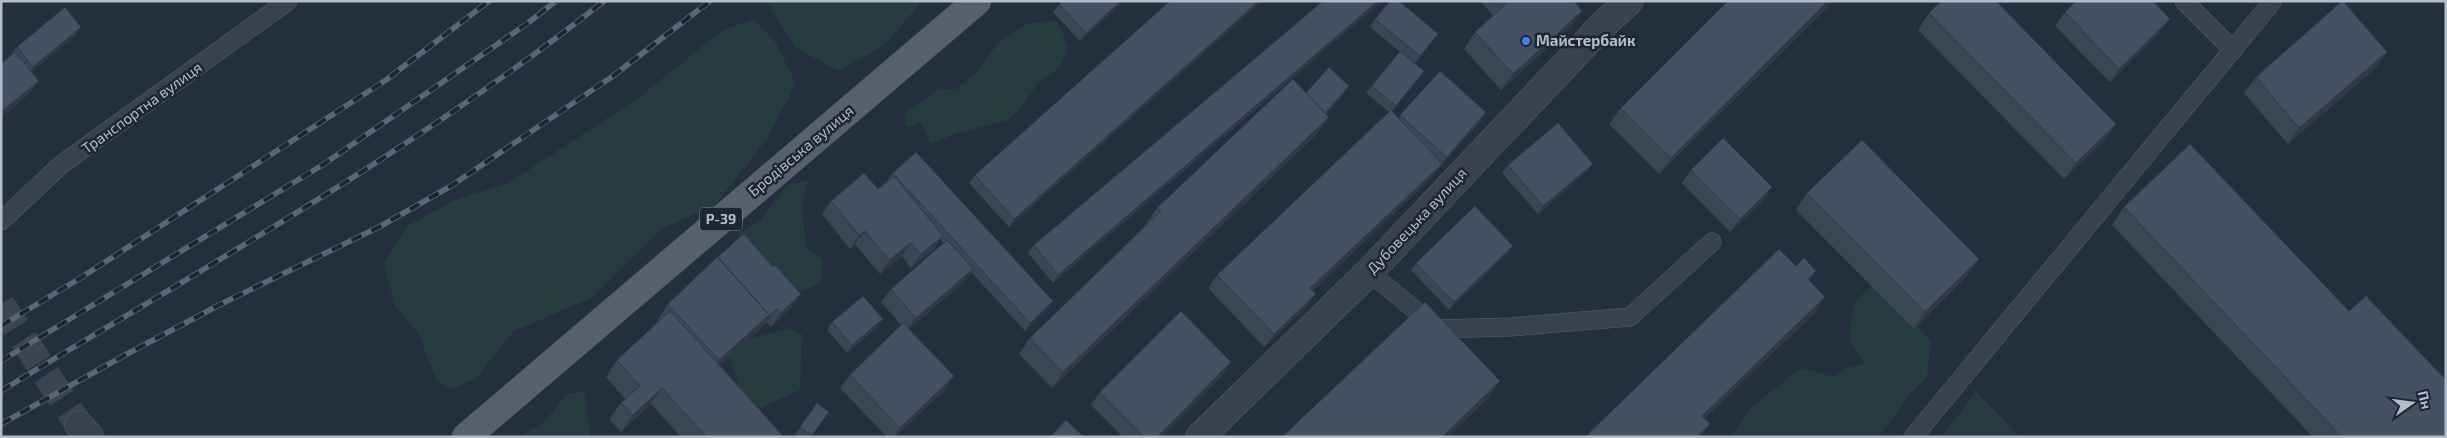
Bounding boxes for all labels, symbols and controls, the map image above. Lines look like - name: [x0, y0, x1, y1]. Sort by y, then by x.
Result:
- place label: Майстербайк: [1536, 31, 1636, 49]
- marker: Майстербайк: [1520, 35, 1532, 47]
- street label: Транспортна вулиця: [78, 58, 206, 158]
- street label: Бродівська вулиця: [744, 101, 857, 200]
- street label: Дубовецька вулиця: [1363, 164, 1471, 278]
- road number: Р-39: [700, 208, 742, 230]
- north arrow: [2387, 378, 2437, 428]
- text: Пн: [2415, 389, 2436, 411]

